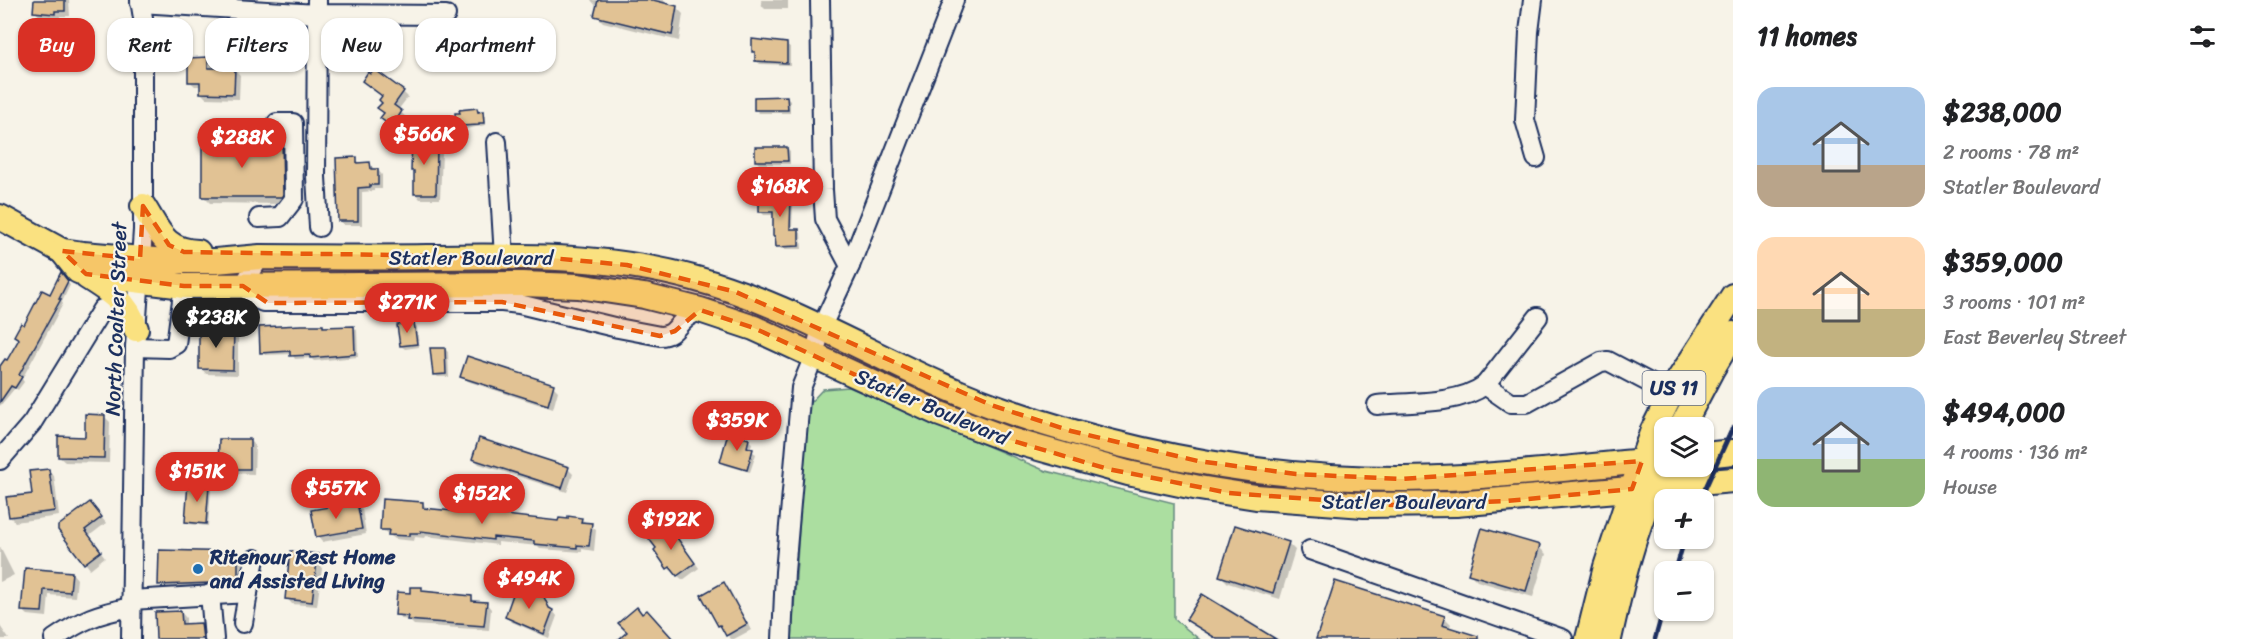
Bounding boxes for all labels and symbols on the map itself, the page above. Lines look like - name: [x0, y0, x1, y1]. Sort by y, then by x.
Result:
- pin: $566K: [382, 115, 466, 166]
- pin: $288K: [200, 118, 284, 169]
- pin: $168K: [738, 167, 822, 218]
- street label: North Coalter Street: [94, 220, 138, 417]
- street label: Statler Boulevard: [389, 239, 555, 277]
- pin: $271K: [365, 283, 449, 334]
- pin: $238K: [174, 298, 258, 349]
- street label: Statler Boulevard: [849, 357, 1017, 457]
- road number: US 11: [1642, 371, 1706, 405]
- pin: $359K: [695, 401, 779, 452]
- pin: $151K: [155, 452, 239, 503]
- pin: $557K: [294, 469, 378, 520]
- pin: $152K: [440, 474, 524, 525]
- street label: Statler Boulevard: [1322, 483, 1488, 521]
- pin: $192K: [629, 500, 713, 551]
- place label: Ritenour Rest Home and Assisted Living: [209, 538, 396, 600]
- pin: $494K: [487, 559, 571, 610]
- marker: Ritenour Rest Home and Assisted Living: [191, 562, 205, 576]

